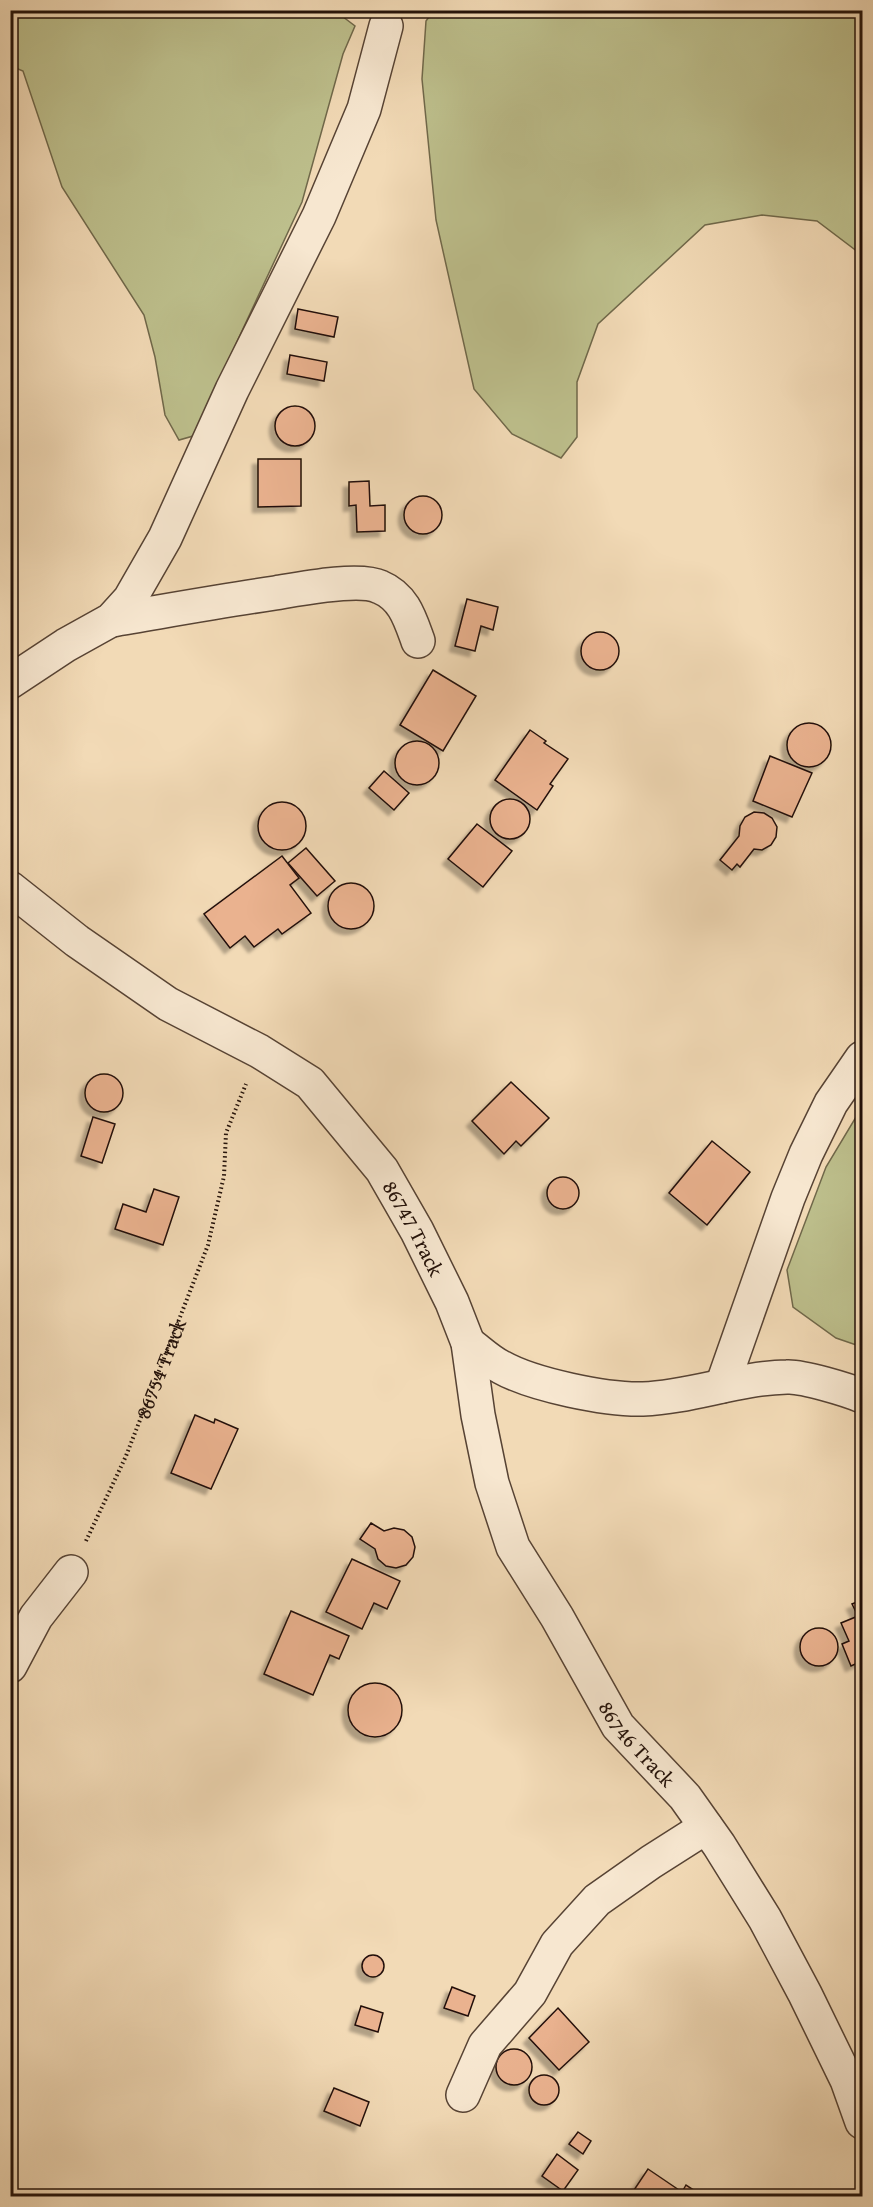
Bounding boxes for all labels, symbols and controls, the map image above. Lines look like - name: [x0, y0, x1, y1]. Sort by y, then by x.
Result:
- street label: 86747 Track: [375, 1174, 453, 1282]
- street label: 86754 Track: [127, 1313, 194, 1423]
- street label: 86746 Track: [591, 1695, 683, 1794]

